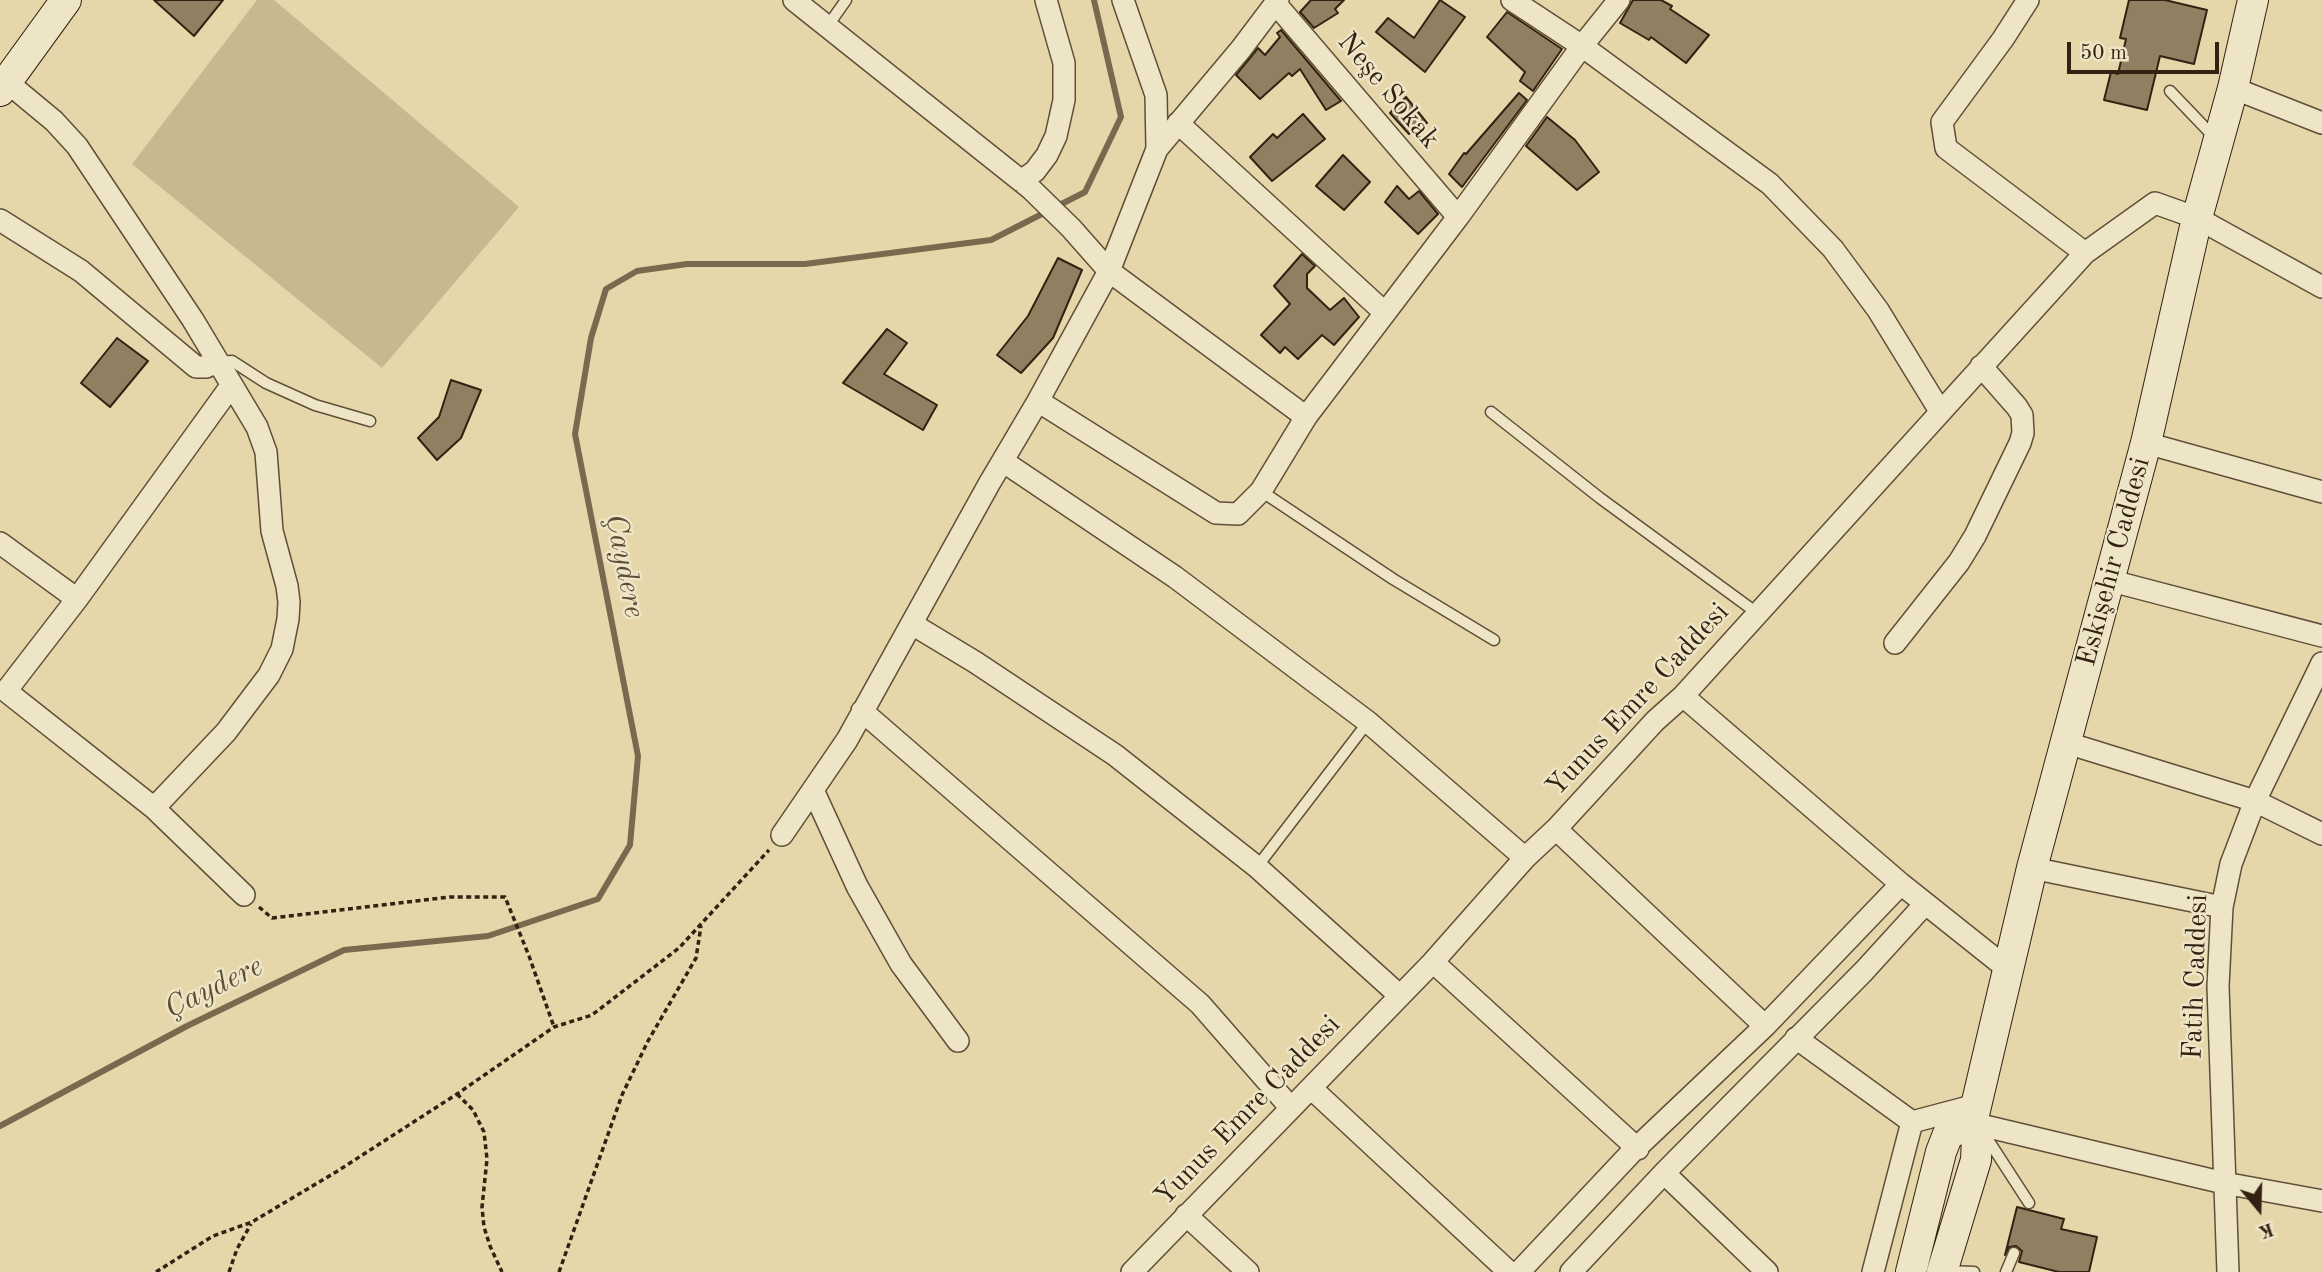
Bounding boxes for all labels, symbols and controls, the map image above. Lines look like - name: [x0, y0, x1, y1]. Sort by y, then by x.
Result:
- street label: Neşe Sokak: [1330, 26, 1446, 156]
- scale bar: [2070, 28, 2222, 72]
- text: 50 m: [2080, 43, 2127, 64]
- street label: Eskişehir Caddesi: [2070, 454, 2158, 670]
- water label: Çaydere: [596, 511, 652, 621]
- street label: Yunus Emre Caddesi: [1540, 596, 1736, 804]
- street label: Fatih Caddesi: [2176, 894, 2216, 1060]
- water label: Çaydere: [159, 949, 269, 1027]
- street label: Yunus Emre Caddesi: [1148, 1008, 1348, 1214]
- north arrow: [2224, 1174, 2294, 1244]
- text: K: [2256, 1218, 2276, 1241]

